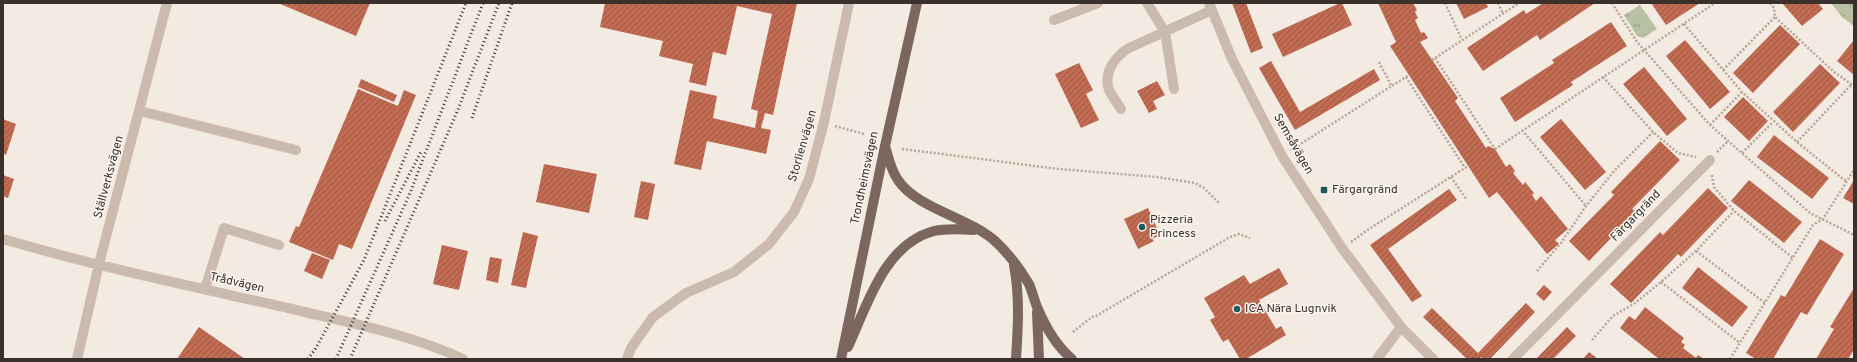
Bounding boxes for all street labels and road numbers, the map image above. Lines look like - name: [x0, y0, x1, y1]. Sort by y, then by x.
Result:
- street label: Storlienvägen: [785, 108, 821, 184]
- street label: Semsåvägen: [1269, 111, 1317, 177]
- street label: Trondheimsvägen: [847, 130, 883, 226]
- street label: Ställverksvägen: [90, 134, 128, 220]
- street label: Färgargränd: [1607, 187, 1665, 245]
- street label: Trådvägen: [208, 269, 266, 297]

